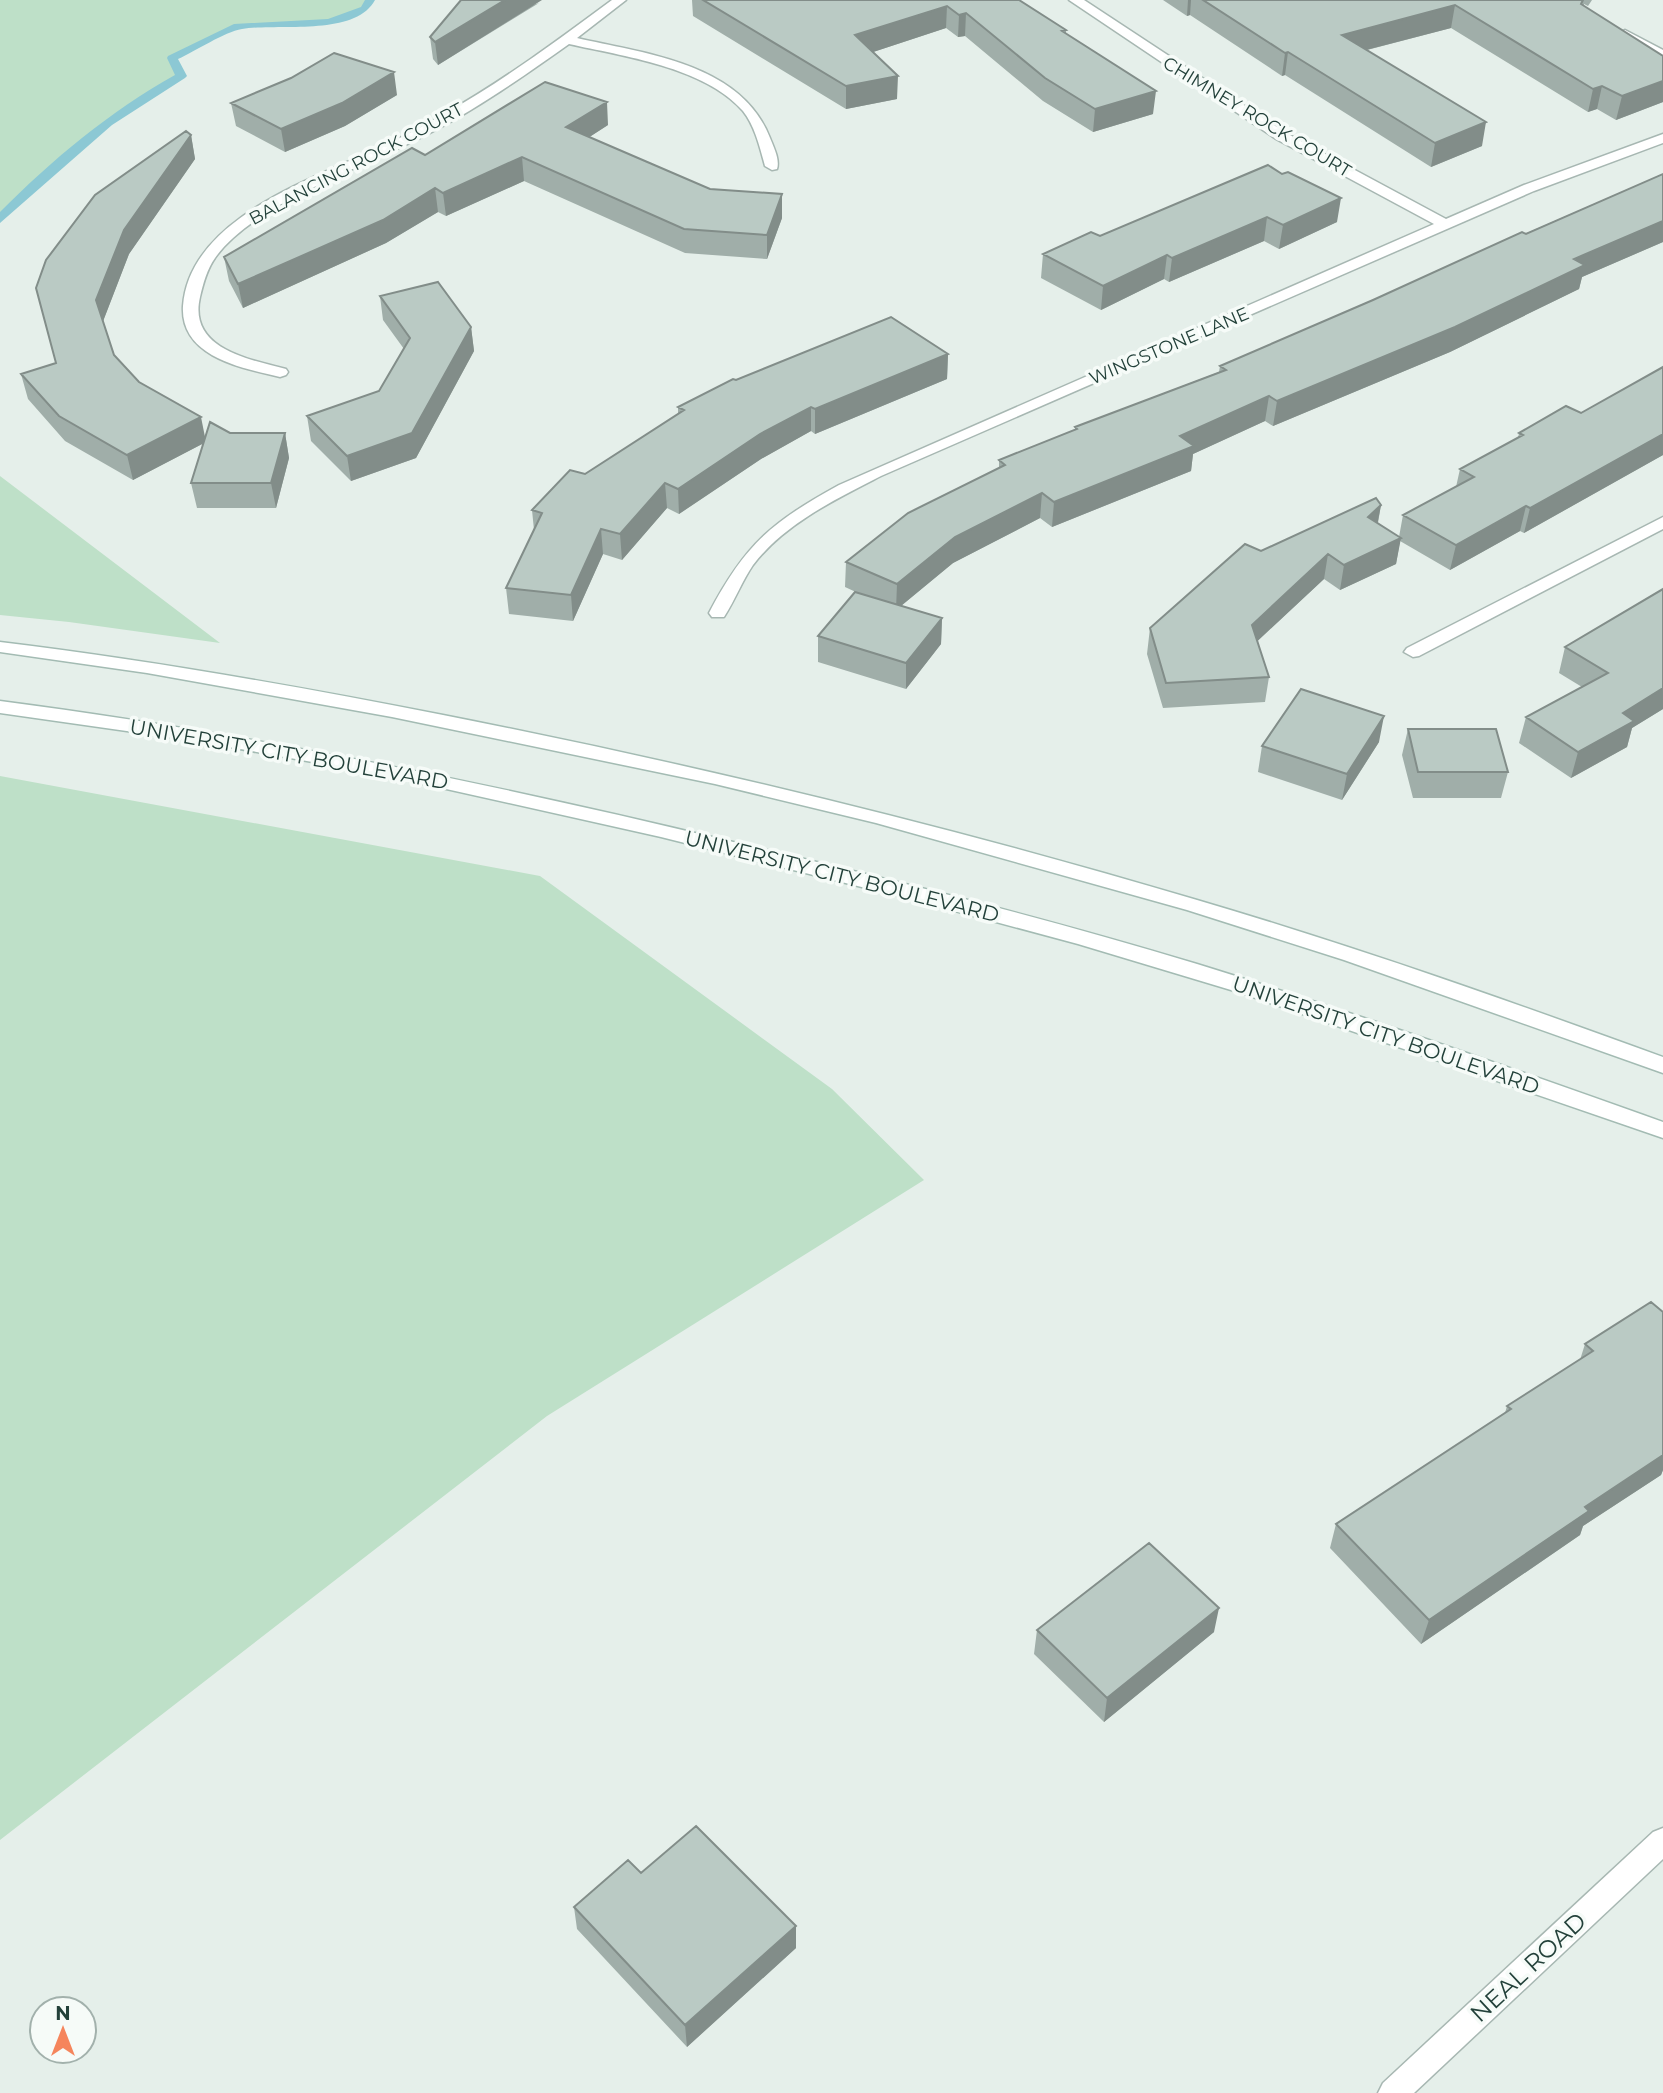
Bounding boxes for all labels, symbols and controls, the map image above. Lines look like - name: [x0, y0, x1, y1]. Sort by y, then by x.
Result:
- street label: CHIMNEY ROCK COURT: [1159, 52, 1356, 182]
- street label: BALANCING ROCK COURT: [245, 98, 467, 230]
- street label: WINGSTONE LANE: [1086, 302, 1252, 390]
- street label: UNIVERSITY CITY BOULEVARD: [128, 714, 450, 794]
- street label: UNIVERSITY CITY BOULEVARD: [682, 825, 1002, 927]
- street label: UNIVERSITY CITY BOULEVARD: [1229, 971, 1543, 1099]
- street label: NEAL ROAD: [1464, 1906, 1592, 2028]
- north arrow: [28, 1995, 98, 2065]
- text: N: [55, 2002, 71, 2025]

